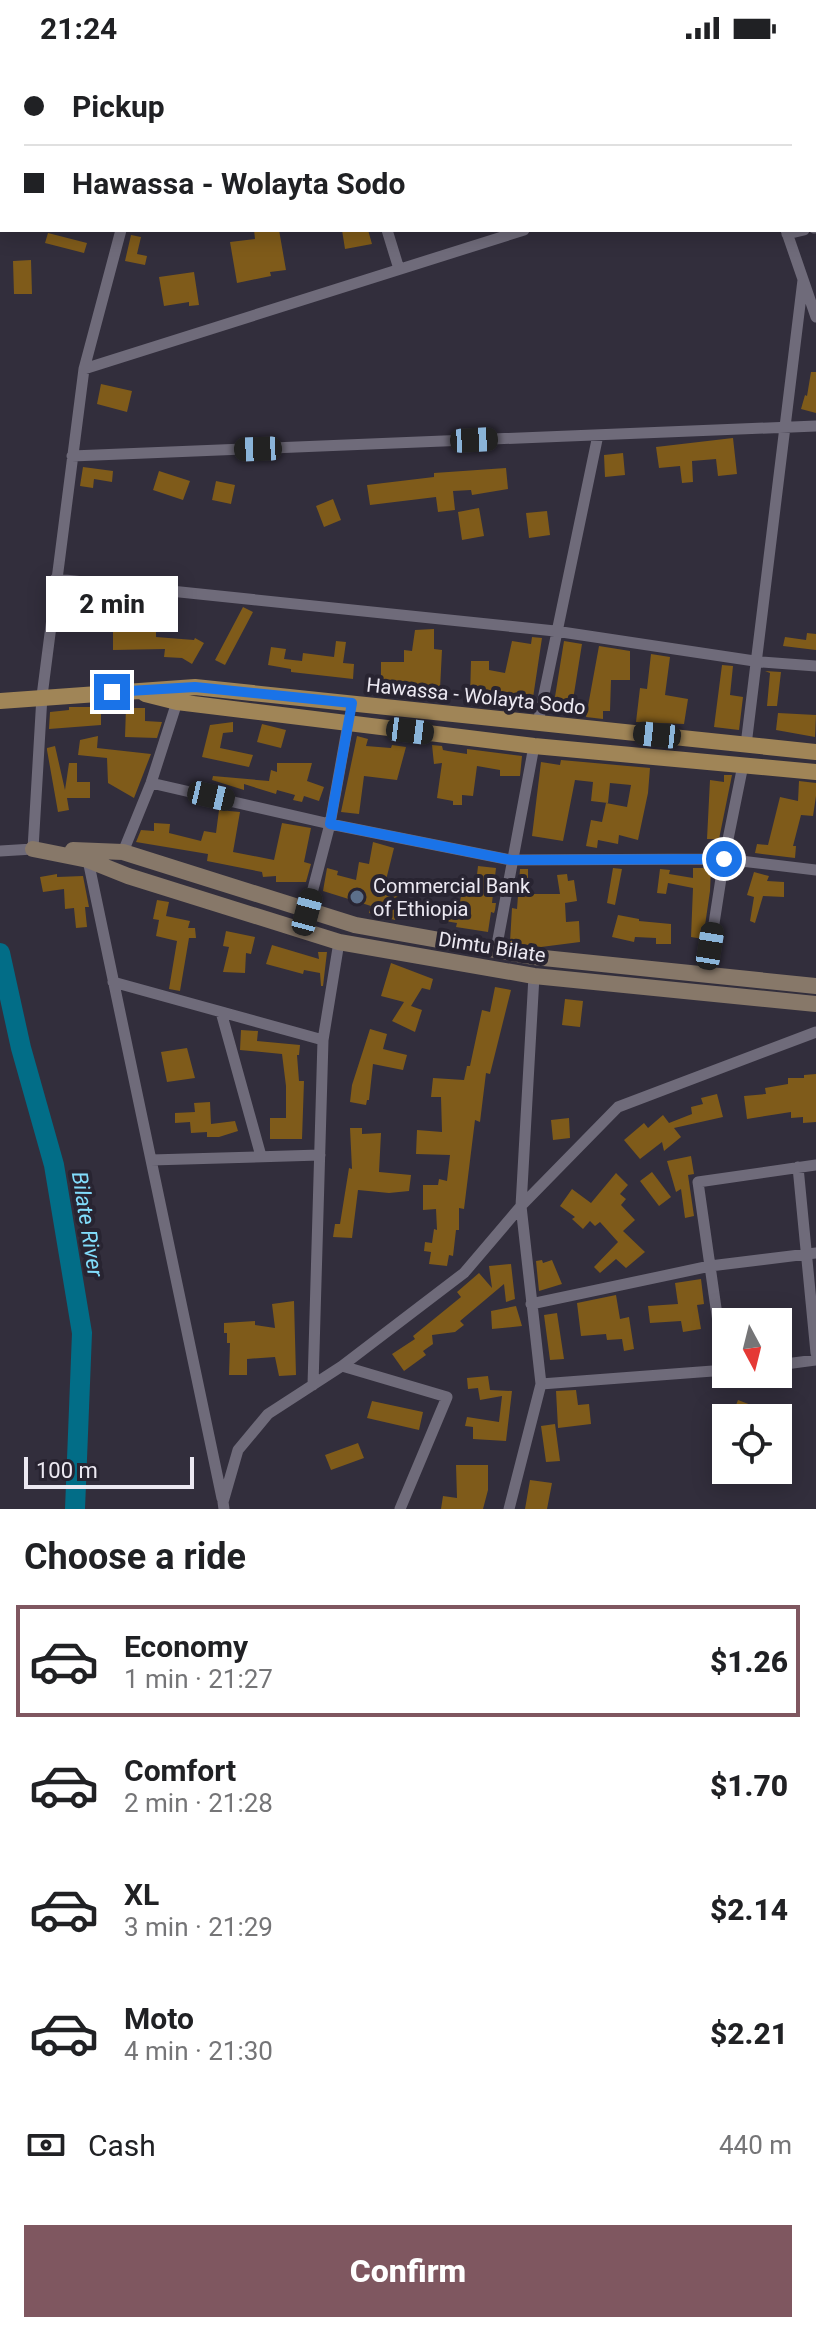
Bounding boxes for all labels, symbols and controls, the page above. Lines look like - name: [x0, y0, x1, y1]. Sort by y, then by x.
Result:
- text: 21:24: [40, 11, 117, 46]
- text: Pickup: [72, 89, 165, 124]
- text: Hawassa - Wolayta Sodo: [72, 166, 405, 201]
- car: [449, 427, 499, 453]
- car: [234, 436, 282, 462]
- callout: 2 min: [46, 576, 178, 632]
- text: 2 min: [79, 589, 145, 619]
- street label: Hawassa - Wolayta Sodo: [365, 673, 587, 719]
- route end: [94, 674, 130, 710]
- car: [385, 716, 435, 746]
- car: [632, 721, 682, 749]
- car: [185, 779, 237, 813]
- route start: [706, 841, 742, 877]
- place label: Commercial Bank of Ethiopia: [373, 874, 531, 921]
- car: [289, 886, 325, 938]
- marker: Commercial Bank of Ethiopia: [348, 888, 366, 906]
- car: [694, 920, 726, 972]
- street label: Dimtu Bilate: [437, 927, 547, 967]
- water label: Bilate River: [67, 1170, 108, 1279]
- north arrow: [712, 1308, 792, 1388]
- map controls: [712, 1308, 792, 1484]
- button: locate: [712, 1404, 792, 1484]
- scale bar: [24, 1453, 194, 1489]
- text: 100 m: [36, 1458, 98, 1483]
- text: Choose a ride: [24, 1536, 246, 1578]
- icon: car: [28, 1625, 100, 1697]
- text: Economy: [124, 1629, 248, 1664]
- text: $1.26: [710, 1644, 788, 1679]
- text: 1 min · 21:27: [124, 1664, 273, 1694]
- icon: car: [28, 1749, 100, 1821]
- text: Comfort: [124, 1753, 236, 1788]
- text: $1.70: [710, 1768, 788, 1803]
- text: 2 min · 21:28: [124, 1788, 273, 1818]
- icon: car: [28, 1873, 100, 1945]
- text: XL: [124, 1877, 159, 1912]
- text: $2.14: [710, 1892, 788, 1927]
- text: 3 min · 21:29: [124, 1912, 273, 1942]
- icon: car: [28, 1997, 100, 2069]
- text: Moto: [124, 2001, 194, 2036]
- text: $2.21: [710, 2016, 788, 2051]
- text: 4 min · 21:30: [124, 2036, 273, 2066]
- icon: cash: [24, 2123, 68, 2167]
- text: Cash: [88, 2128, 156, 2163]
- text: 440 m: [719, 2130, 792, 2160]
- button: Confirm: [24, 2225, 792, 2317]

